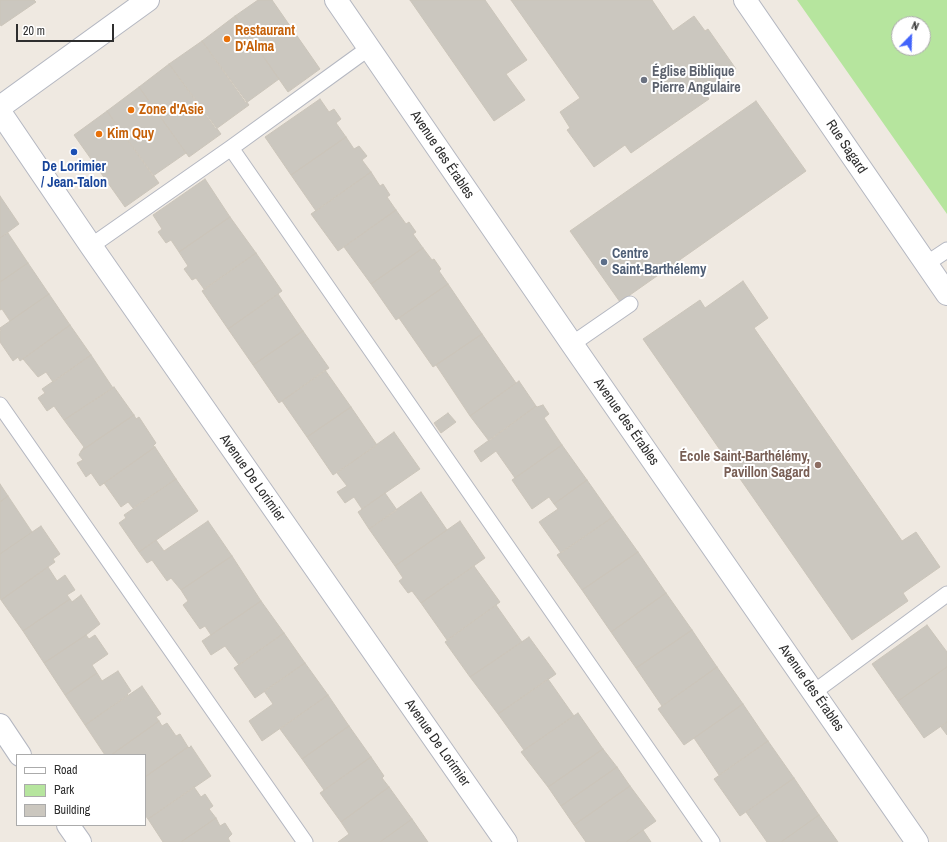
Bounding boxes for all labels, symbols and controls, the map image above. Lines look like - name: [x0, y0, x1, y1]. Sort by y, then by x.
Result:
- scale bar: [18, 16, 116, 42]
- north arrow: [891, 16, 931, 56]
- text: N: [910, 18, 921, 34]
- text: 20 m: [23, 23, 45, 39]
- place label: Restaurant D'Alma: [235, 23, 295, 56]
- marker: Restaurant D'Alma: [222, 34, 232, 44]
- place label: Église Biblique Pierre Angulaire: [652, 64, 741, 96]
- marker: Église Biblique Pierre Angulaire: [639, 75, 649, 85]
- place label: Zone d'Asie: [139, 102, 204, 118]
- marker: Zone d'Asie: [126, 105, 136, 115]
- street label: Avenue des Érables: [406, 108, 478, 202]
- street label: Rue Sagard: [822, 117, 870, 177]
- place label: Kim Quy: [107, 126, 154, 142]
- marker: Kim Quy: [94, 129, 104, 139]
- marker: De Lorimier / Jean-Talon: [69, 147, 79, 157]
- place label: De Lorimier / Jean-Talon: [41, 159, 107, 192]
- place label: Centre Saint-Barthélemy: [612, 246, 706, 278]
- marker: Centre Saint-Barthélemy: [599, 257, 609, 267]
- street label: Avenue des Érables: [590, 375, 662, 469]
- street label: Avenue De Lorimier: [216, 431, 288, 525]
- place label: École Saint-Barthélémy, Pavillon Sagard: [679, 449, 810, 482]
- marker: École Saint-Barthélémy, Pavillon Sagard: [813, 460, 823, 470]
- street label: Avenue des Érables: [775, 641, 847, 735]
- street label: Avenue De Lorimier: [401, 696, 473, 790]
- legend: [16, 754, 146, 826]
- text: Road: [54, 762, 78, 778]
- text: Park: [54, 782, 74, 798]
- text: Building: [54, 802, 90, 818]

